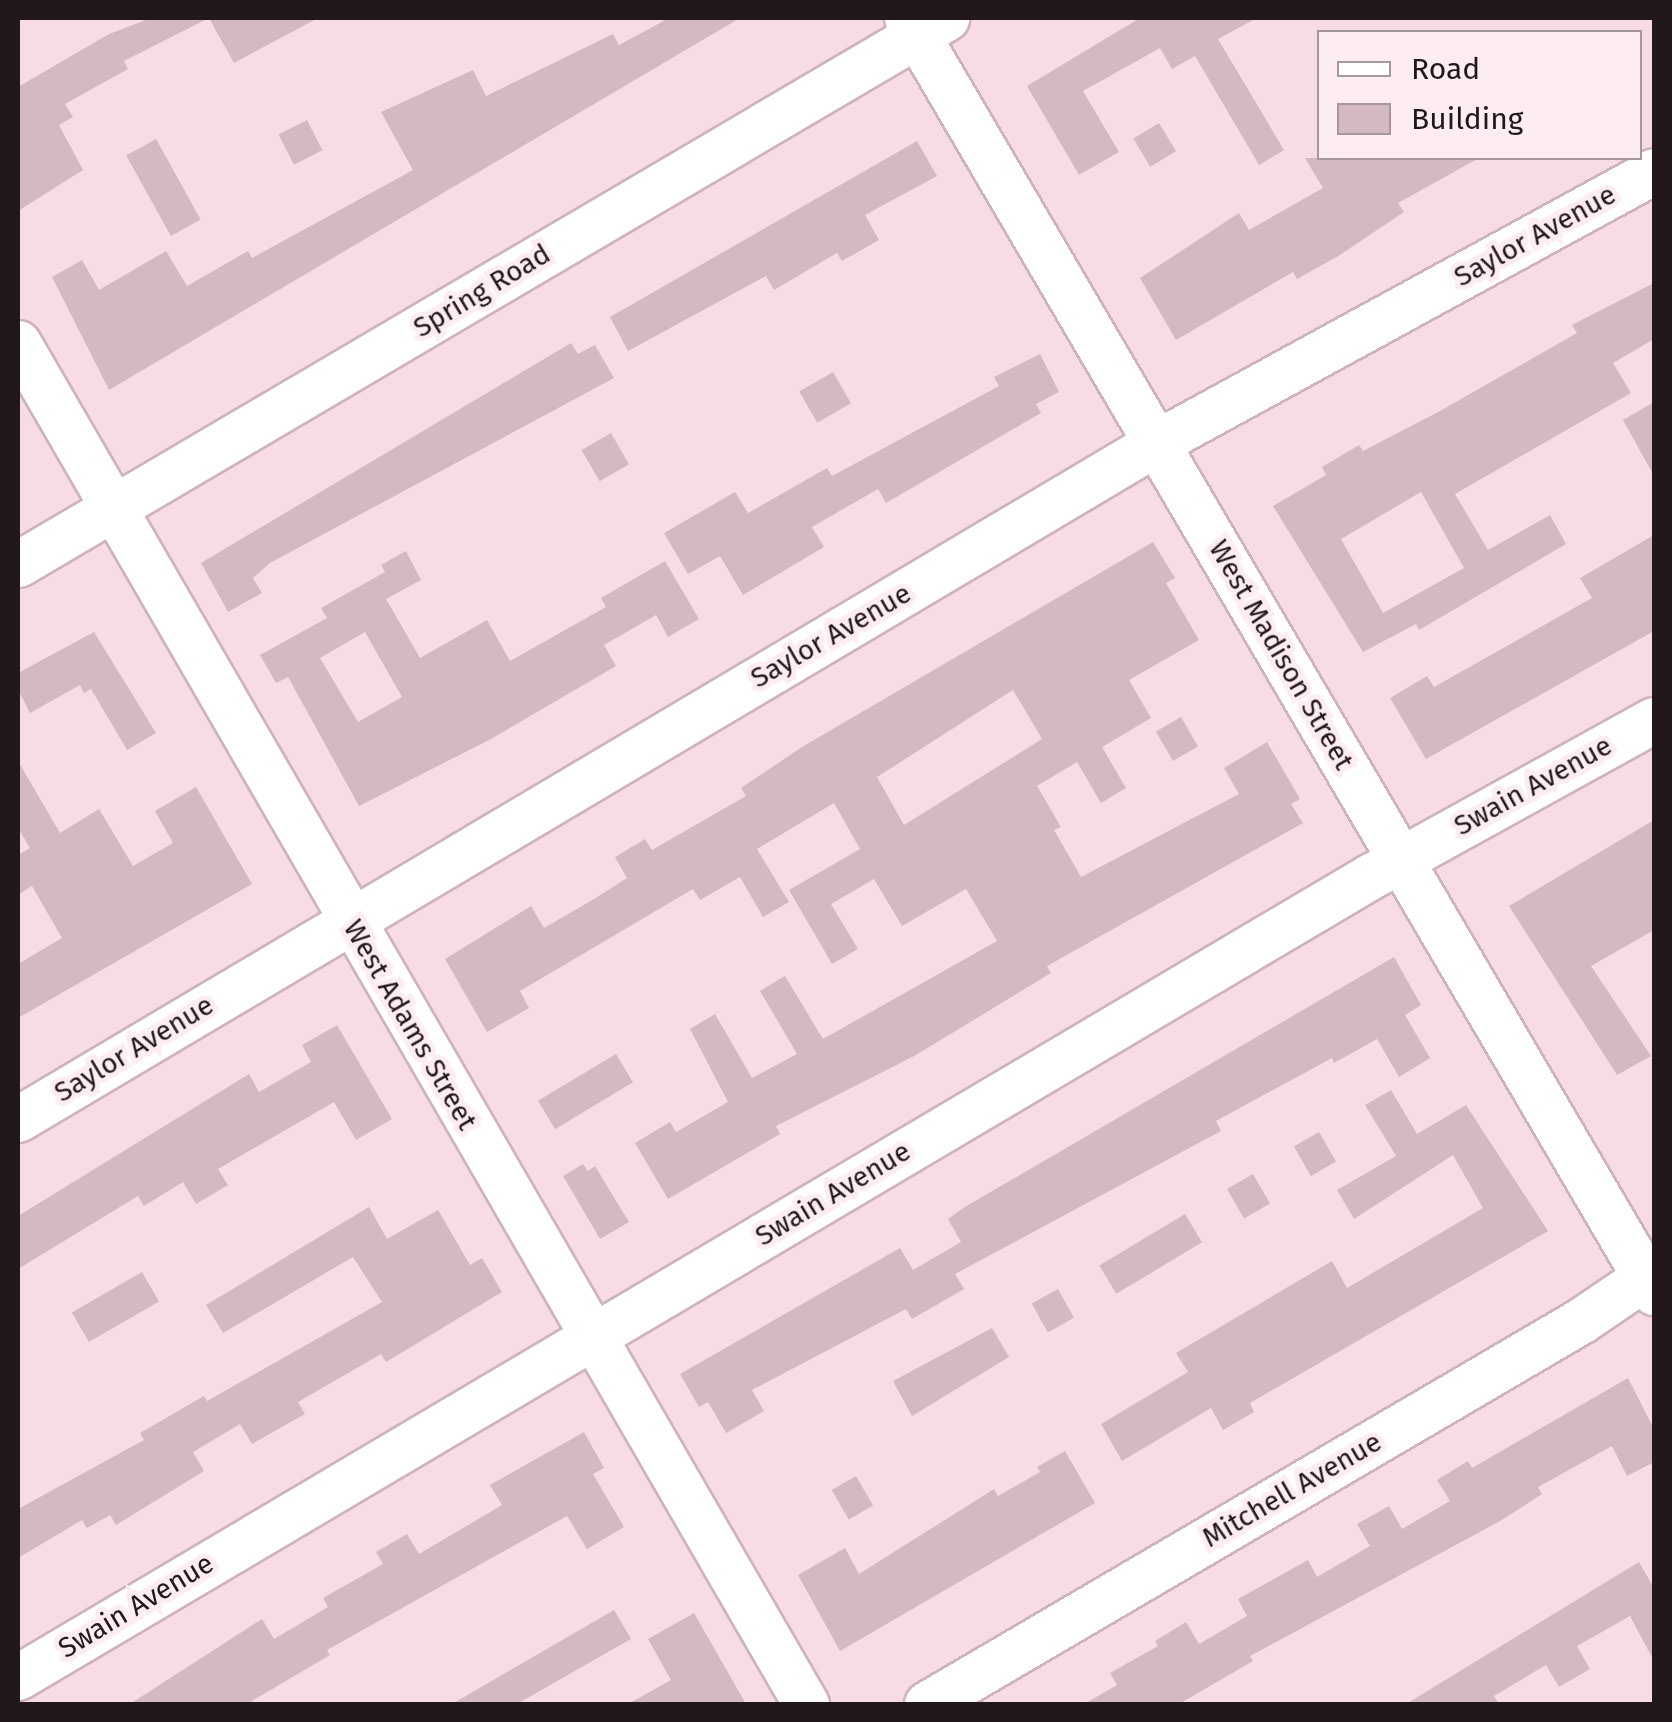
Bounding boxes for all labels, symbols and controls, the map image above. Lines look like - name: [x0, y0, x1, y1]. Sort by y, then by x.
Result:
- legend: [1317, 30, 1642, 160]
- text: Road: [1411, 51, 1480, 87]
- text: Building: [1411, 101, 1523, 137]
- street label: Saylor Avenue: [1448, 178, 1622, 294]
- street label: Spring Road: [408, 237, 556, 345]
- street label: West Madison Street: [1202, 534, 1360, 776]
- street label: Saylor Avenue: [745, 577, 917, 695]
- street label: Swain Avenue: [1448, 729, 1618, 843]
- street label: West Adams Street: [336, 914, 484, 1136]
- street label: Saylor Avenue: [48, 988, 220, 1110]
- street label: Swain Avenue: [749, 1135, 917, 1253]
- street label: Mitchell Avenue: [1196, 1425, 1388, 1555]
- street label: Swain Avenue: [52, 1547, 220, 1665]

